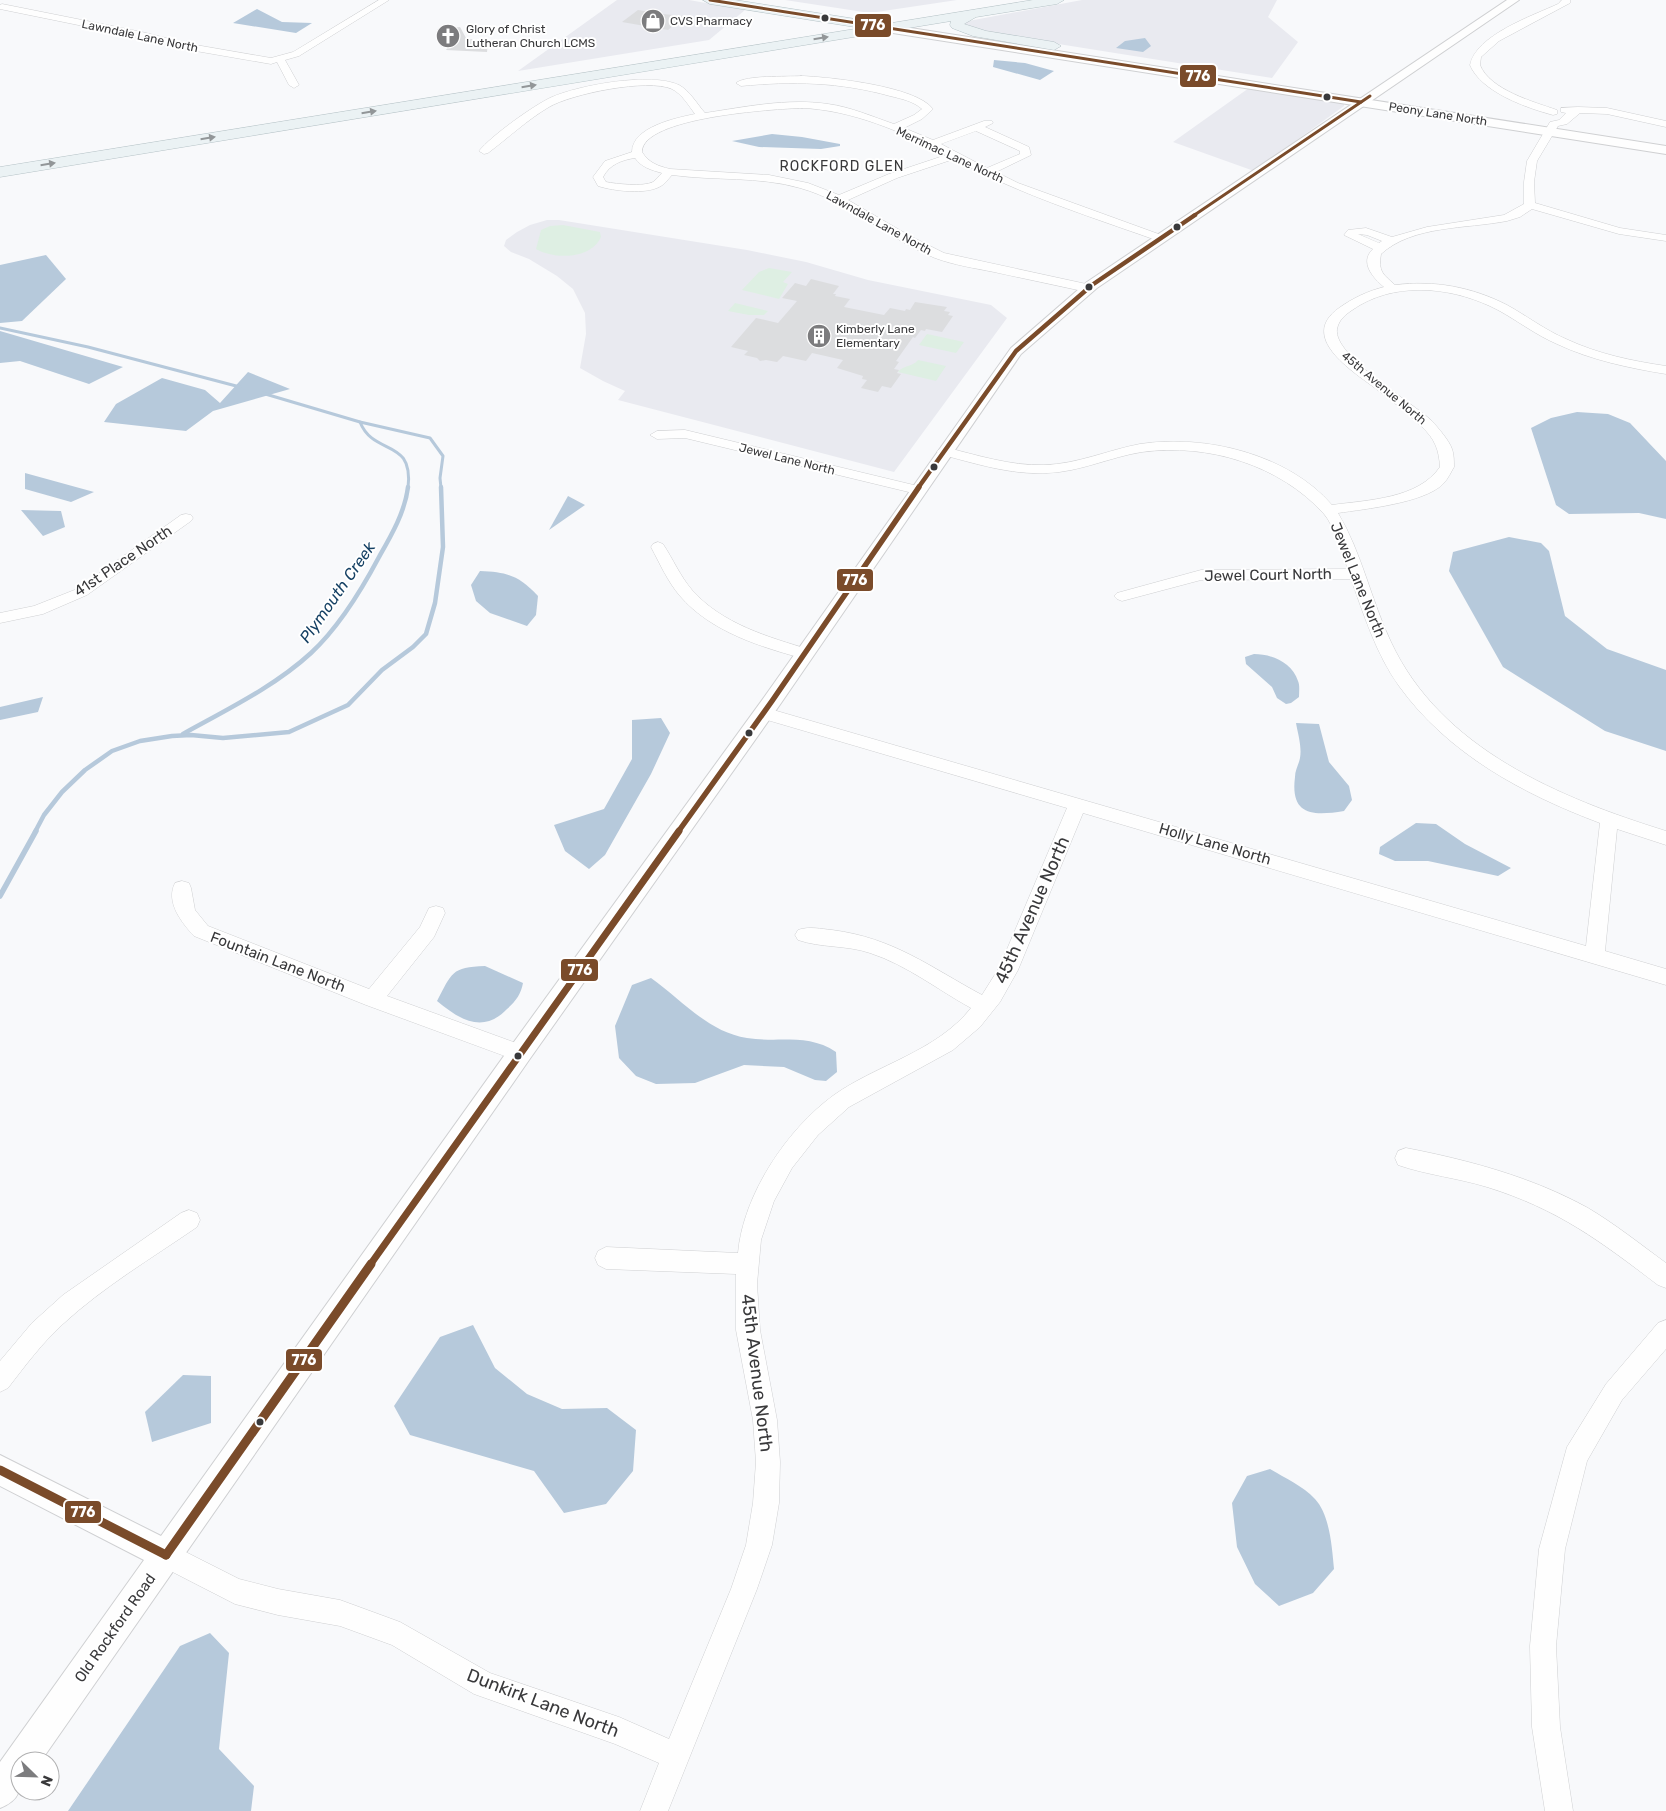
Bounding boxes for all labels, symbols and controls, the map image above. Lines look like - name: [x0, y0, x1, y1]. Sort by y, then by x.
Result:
- shop icon: CVS Pharmacy: [640, 8, 666, 34]
- unlabelled marker: [820, 13, 830, 23]
- line badge: 776: [854, 13, 892, 38]
- place label: CVS Pharmacy: [670, 14, 753, 28]
- street label: Lawndale Lane North: [80, 17, 200, 55]
- text: 776: [861, 17, 885, 34]
- place label: Glory of Christ Lutheran Church LCMS: [466, 22, 595, 50]
- church icon: Glory of Christ Lutheran Church LCMS: [435, 23, 461, 49]
- one-way arrow: [814, 34, 830, 42]
- line badge: 776: [1179, 64, 1217, 88]
- text: 776: [1186, 68, 1210, 85]
- one-way arrow: [522, 81, 538, 89]
- unlabelled marker: [1322, 92, 1332, 102]
- street label: Peony Lane North: [1388, 99, 1488, 129]
- one-way arrow: [361, 108, 377, 116]
- street label: Merrimac Lane North: [894, 124, 1006, 186]
- one-way arrow: [201, 134, 217, 142]
- district label: ROCKFORD GLEN: [780, 158, 904, 175]
- one-way arrow: [40, 160, 56, 168]
- street label: Lawndale Lane North: [824, 188, 934, 258]
- unlabelled marker: [1172, 222, 1182, 232]
- unlabelled marker: [1084, 282, 1094, 292]
- place label: Kimberly Lane Elementary: [836, 322, 915, 350]
- building icon: Kimberly Lane Elementary: [806, 323, 832, 349]
- street label: 45th Avenue North: [1339, 349, 1429, 427]
- street label: Jewel Lane North: [738, 440, 836, 478]
- unlabelled marker: [929, 462, 939, 472]
- street label: Jewel Lane North: [1327, 520, 1389, 640]
- street label: 41st Place North: [71, 522, 175, 600]
- water label: Plymouth Creek: [296, 538, 380, 646]
- street label: Jewel Court North: [1204, 565, 1332, 585]
- line badge: 776: [836, 568, 874, 592]
- text: 776: [843, 572, 867, 589]
- unlabelled marker: [744, 728, 754, 738]
- street label: Holly Lane North: [1157, 819, 1273, 869]
- street label: 45th Avenue North: [990, 833, 1074, 987]
- street label: Fountain Lane North: [208, 928, 348, 996]
- line badge: 776: [560, 958, 599, 982]
- text: 776: [568, 962, 592, 979]
- unlabelled marker: [513, 1051, 523, 1061]
- street label: 45th Avenue North: [736, 1293, 778, 1453]
- line badge: 776: [285, 1348, 323, 1372]
- text: 776: [292, 1352, 316, 1369]
- unlabelled marker: [255, 1417, 265, 1427]
- line badge: 776: [64, 1500, 102, 1524]
- text: 776: [71, 1504, 95, 1521]
- street label: Old Rockford Road: [71, 1570, 159, 1686]
- street label: Dunkirk Lane North: [464, 1664, 622, 1742]
- north arrow: [10, 1751, 60, 1801]
- text: N: [37, 1773, 56, 1789]

